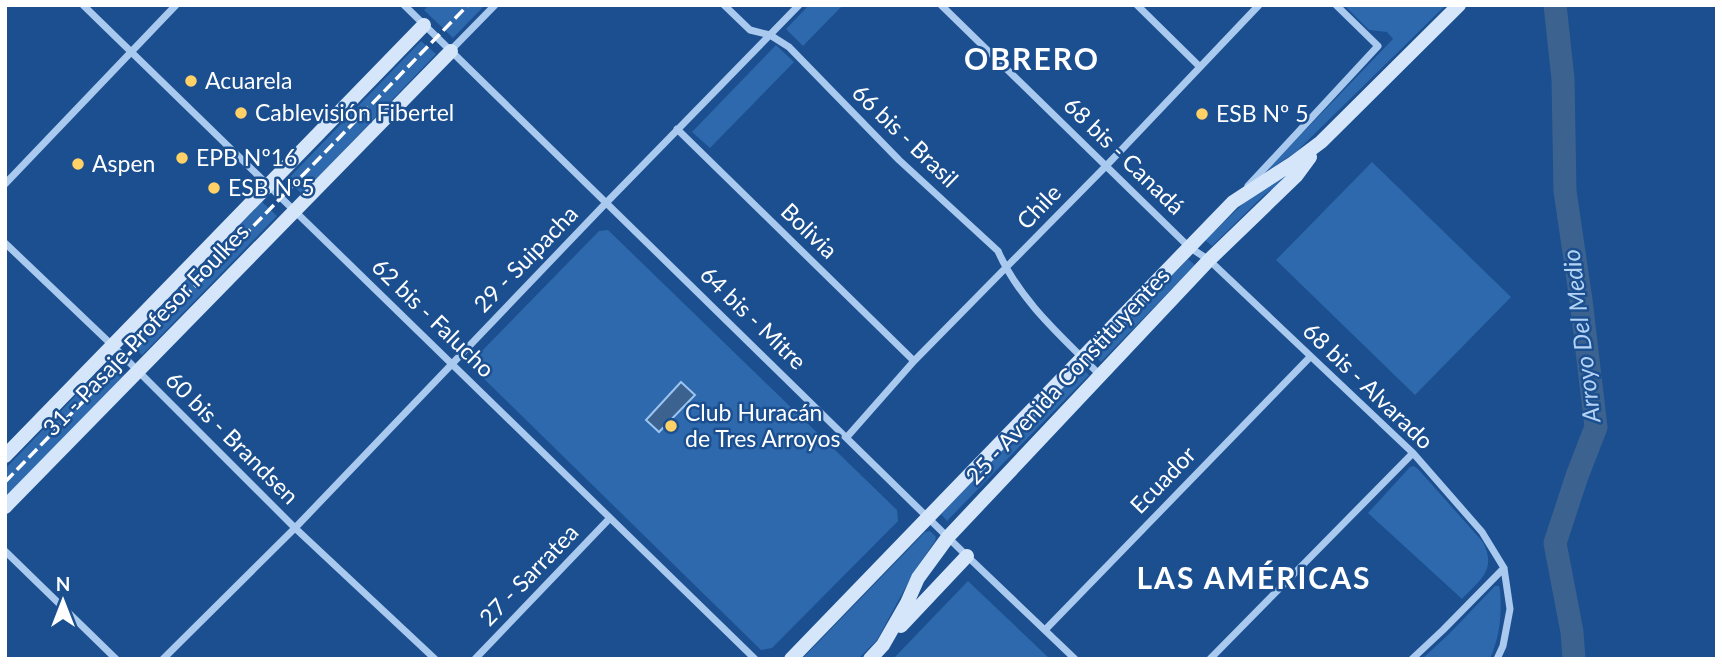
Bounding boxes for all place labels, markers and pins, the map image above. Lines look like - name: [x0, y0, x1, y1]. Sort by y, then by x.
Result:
- place label: Acuarela: [205, 66, 292, 94]
- marker: Acuarela: [183, 73, 199, 89]
- place label: Cablevisión Fibertel: [255, 98, 454, 126]
- place label: ESB Nº 5: [1216, 99, 1309, 127]
- marker: Cablevisión Fibertel: [233, 105, 249, 121]
- marker: ESB Nº 5: [1194, 106, 1210, 122]
- place label: EPB Nº16: [196, 143, 297, 171]
- place label: Aspen: [92, 149, 155, 177]
- marker: EPB Nº16: [174, 150, 190, 166]
- marker: Aspen: [70, 156, 86, 172]
- place label: ESB Nº5: [228, 173, 315, 201]
- marker: ESB Nº5: [206, 180, 222, 196]
- place label: Club Huracán de Tres Arroyos: [685, 398, 840, 452]
- marker: Club Huracán de Tres Arroyos: [663, 418, 679, 434]

